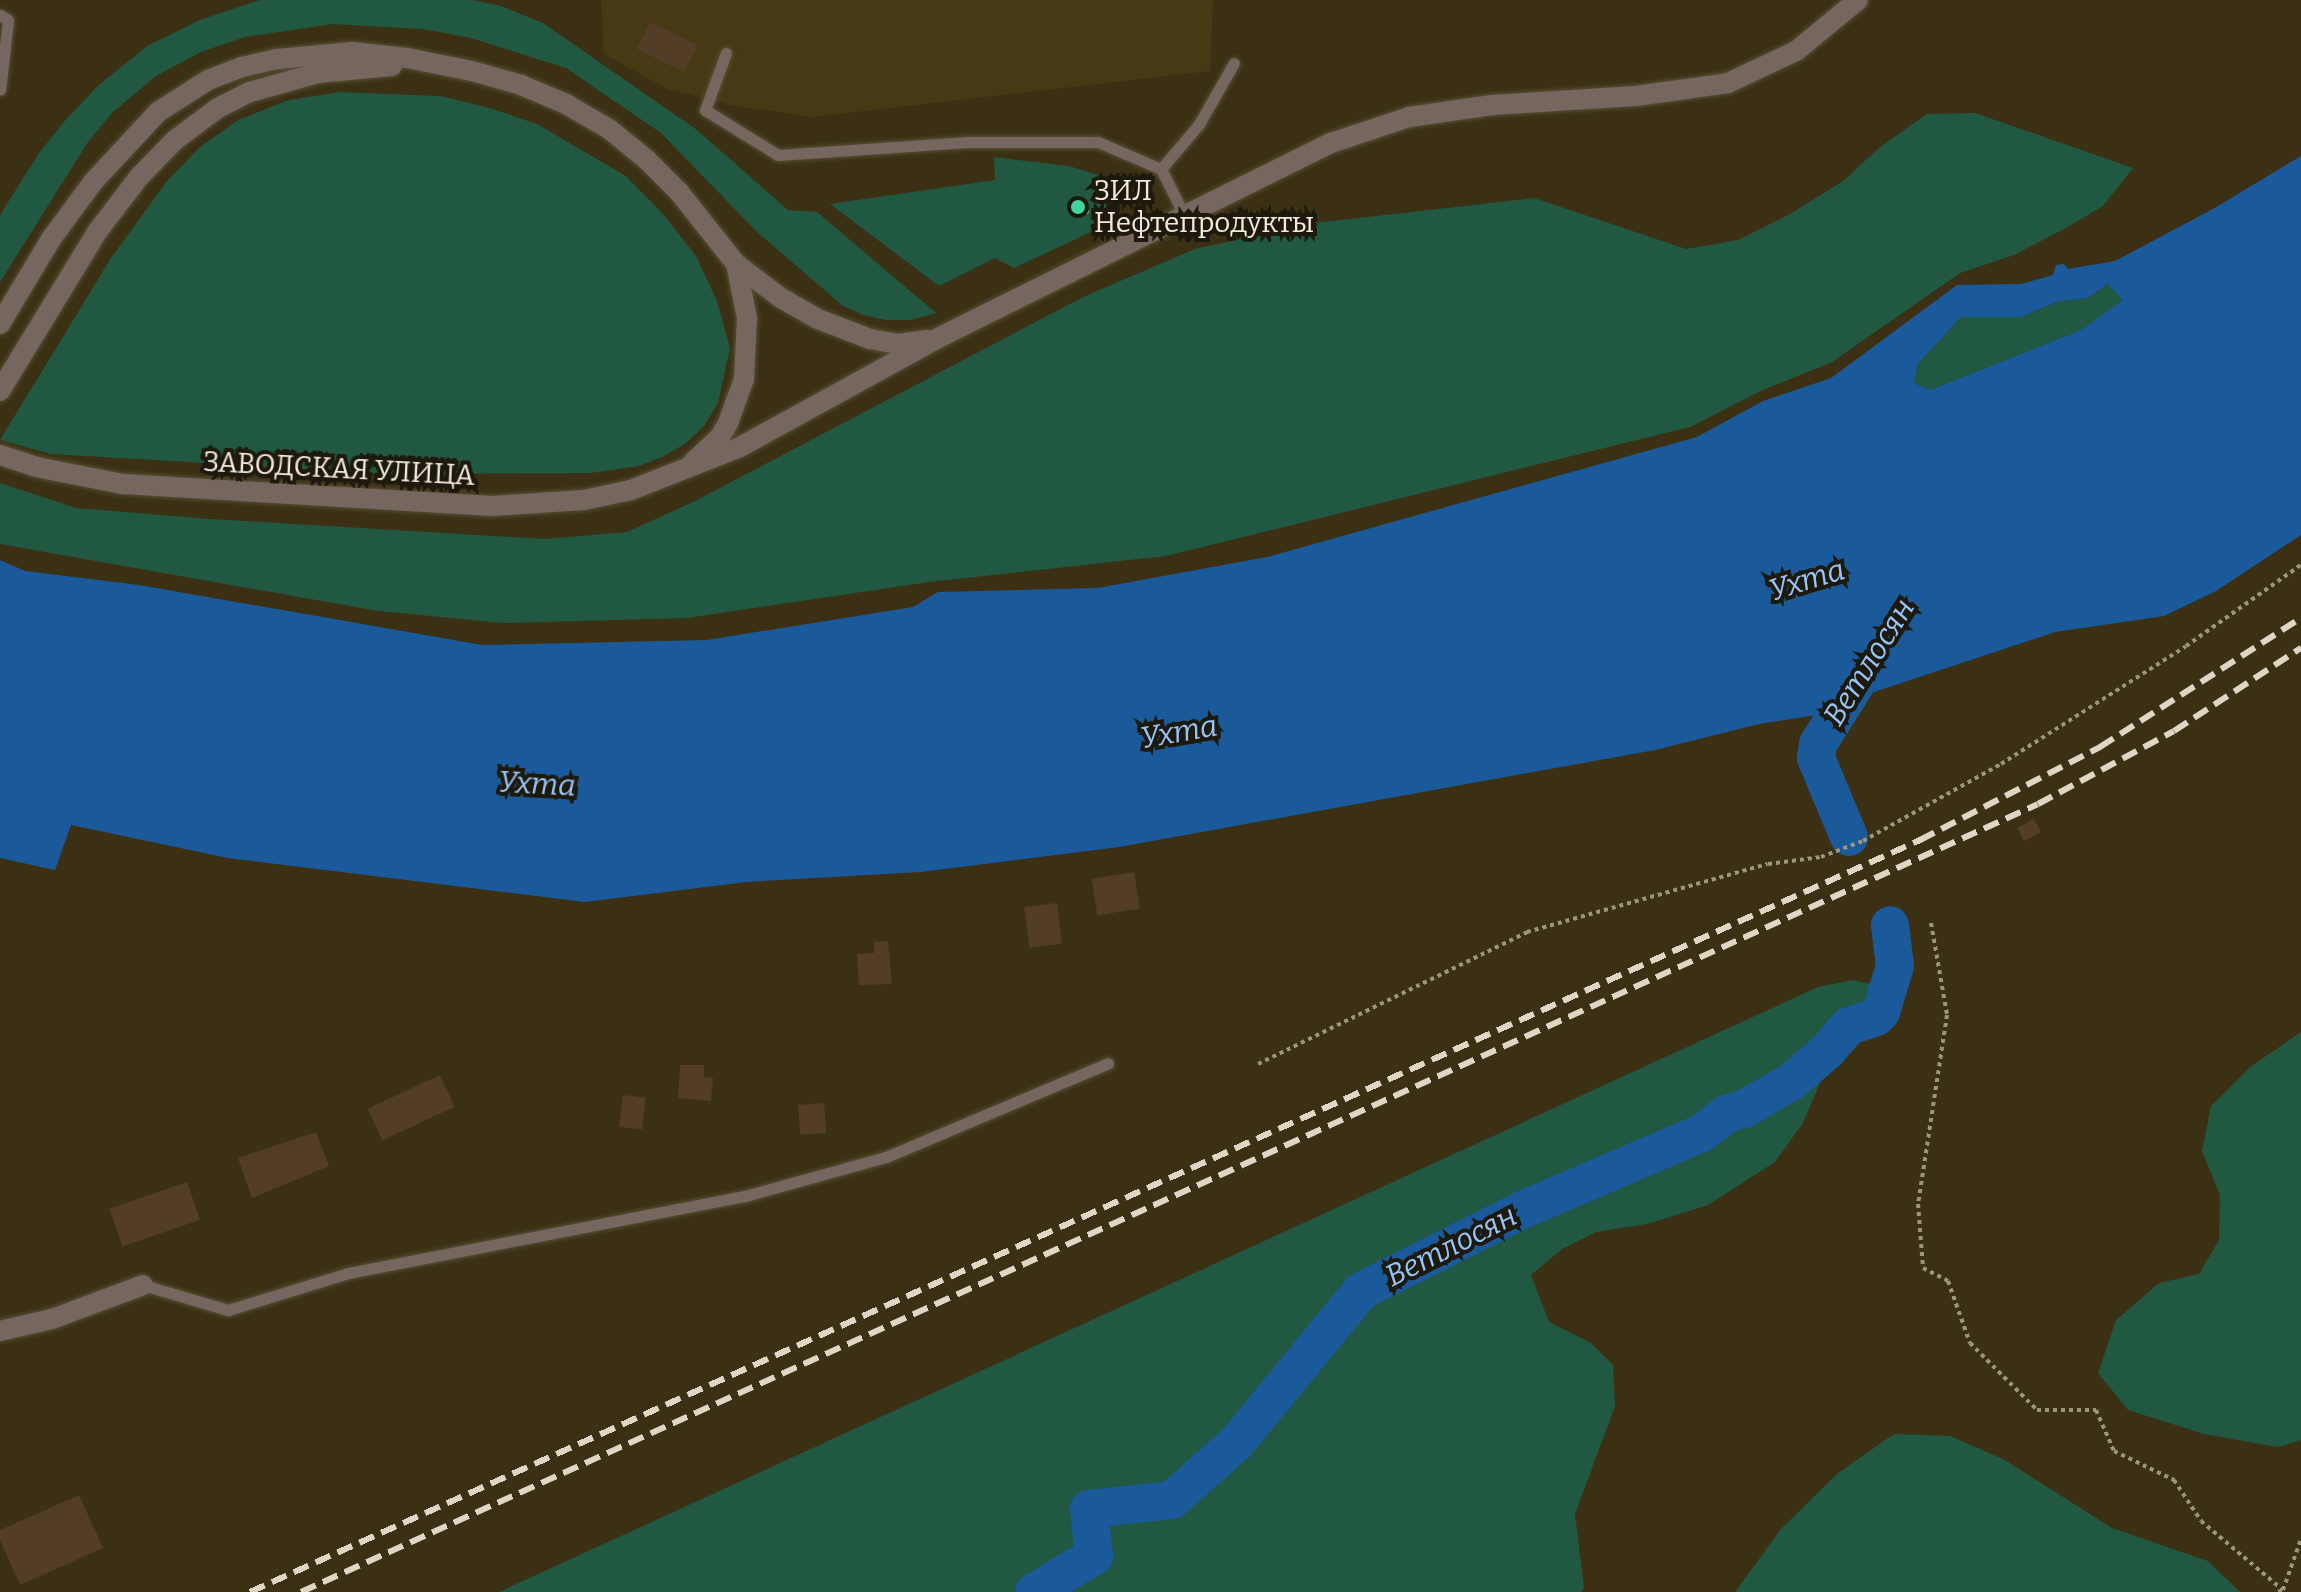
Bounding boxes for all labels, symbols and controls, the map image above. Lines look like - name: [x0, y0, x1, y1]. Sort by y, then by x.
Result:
- place label: ЗИЛ Нефтепродукты: [1094, 174, 1314, 240]
- marker: ЗИЛ Нефтепродукты: [1069, 198, 1087, 216]
- street label: ЗАВОДСКАЯ УЛИЦА: [202, 445, 476, 493]
- water label: Ухта: [1765, 551, 1849, 609]
- water label: Ветлосян: [1816, 592, 1922, 732]
- water label: Ухта: [1138, 708, 1220, 756]
- water label: Ухта: [497, 764, 577, 804]
- water label: Ветлосян: [1379, 1198, 1523, 1294]

